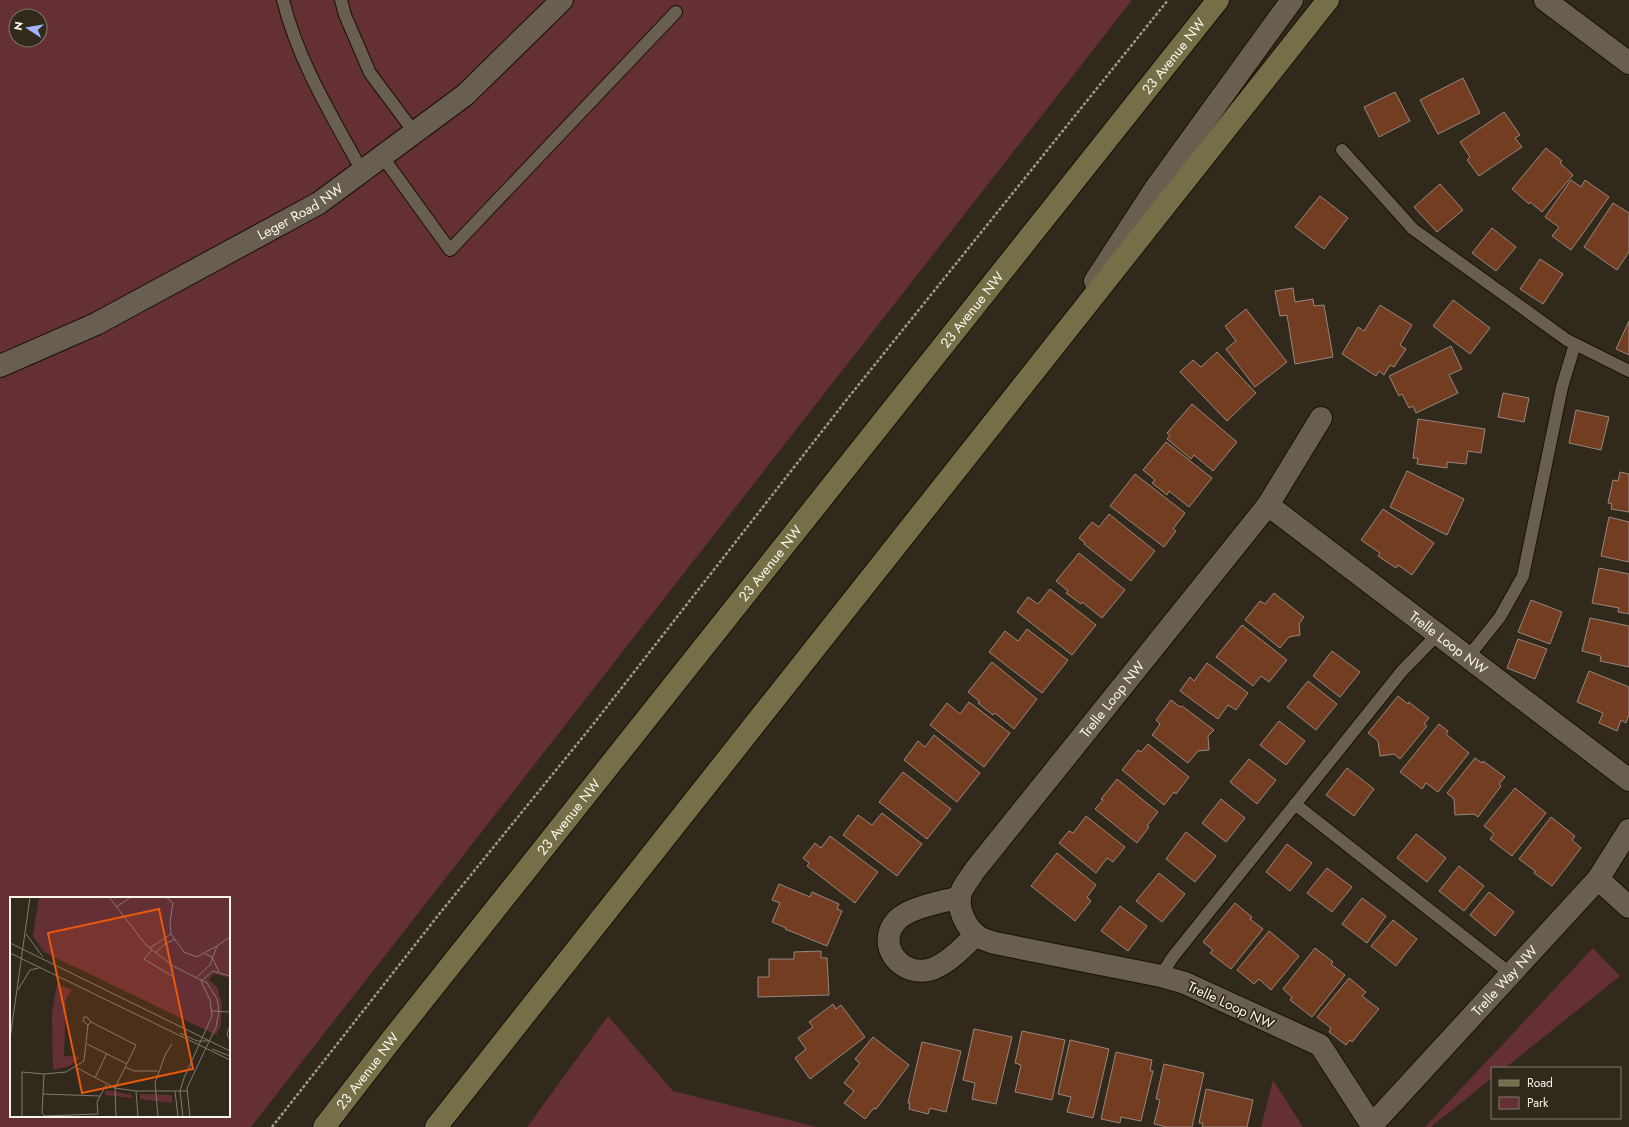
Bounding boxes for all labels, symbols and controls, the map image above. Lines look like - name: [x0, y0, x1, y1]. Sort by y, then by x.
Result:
- north arrow: [8, 8, 48, 48]
- street label: 23 Avenue NW: [1137, 14, 1210, 98]
- text: N: [9, 20, 27, 32]
- street label: Leger Road NW: [254, 178, 348, 245]
- street label: 23 Avenue NW: [935, 267, 1009, 352]
- street label: 23 Avenue NW: [734, 521, 807, 606]
- street label: Trelle Loop NW: [1405, 606, 1492, 679]
- street label: Trelle Loop NW: [1075, 656, 1149, 742]
- street label: 23 Avenue NW: [532, 774, 605, 859]
- inset map: [10, 897, 230, 1117]
- street label: Trelle Way NW: [1467, 941, 1542, 1020]
- street label: Trelle Loop NW: [1184, 976, 1278, 1034]
- street label: 23 Avenue NW: [331, 1028, 404, 1113]
- legend: [1491, 1067, 1621, 1119]
- text: Road: [1527, 1074, 1553, 1092]
- text: Park: [1527, 1094, 1549, 1112]

